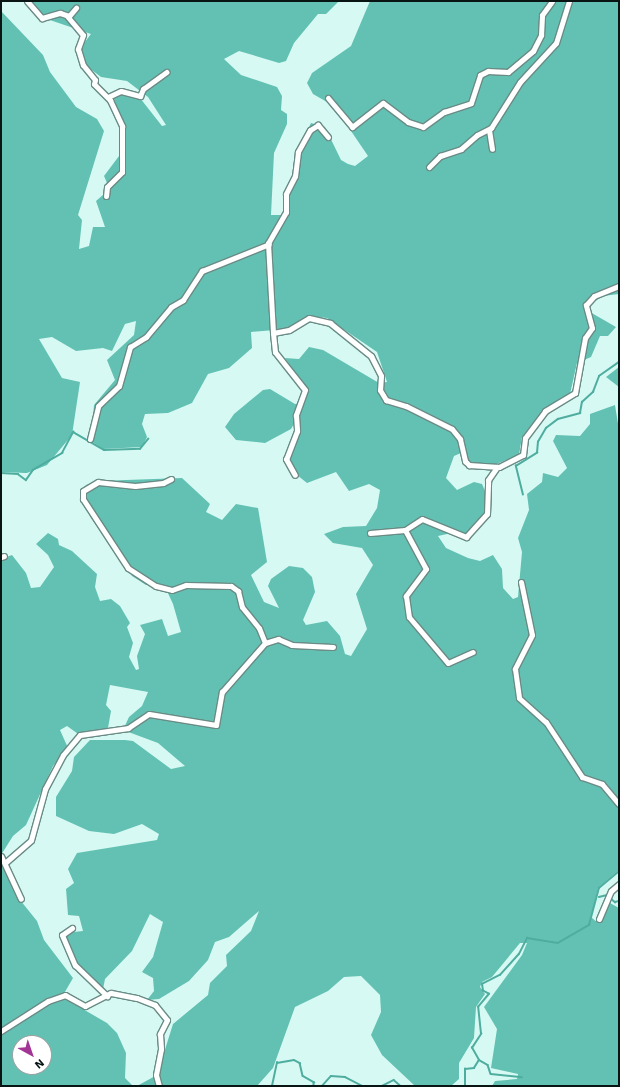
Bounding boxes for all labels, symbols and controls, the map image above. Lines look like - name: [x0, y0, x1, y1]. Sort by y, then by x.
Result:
- north arrow: [12, 1035, 52, 1075]
- text: N: [32, 1056, 47, 1071]

